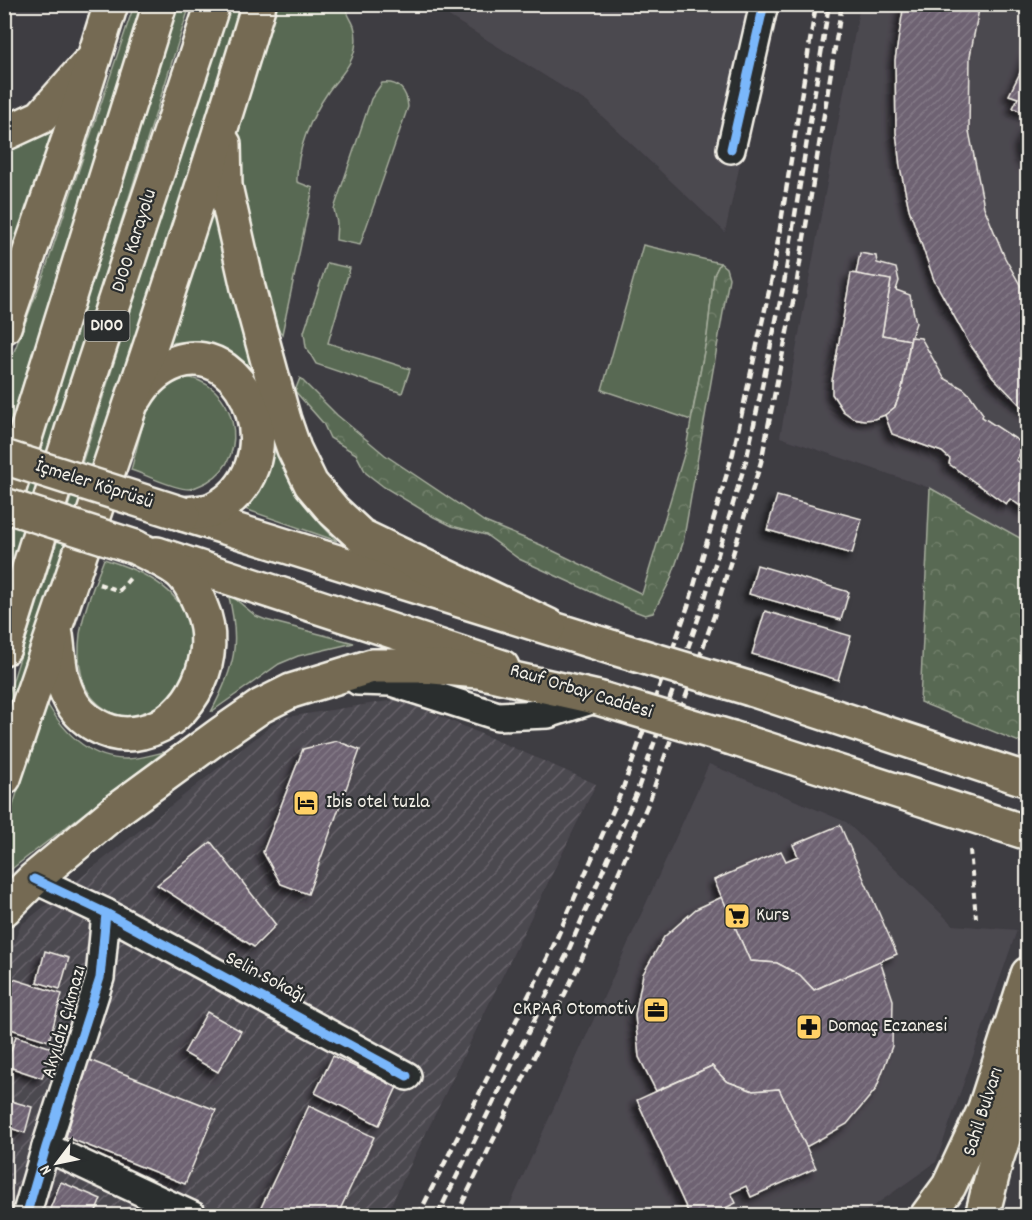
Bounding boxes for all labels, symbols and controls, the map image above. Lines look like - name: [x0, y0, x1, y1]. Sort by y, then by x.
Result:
- street label: D100 Karayolu: [105, 186, 165, 296]
- road number: D100: [84, 311, 130, 341]
- street label: İçmeler Köprüsü: [32, 453, 156, 517]
- street label: Rauf Orbay Caddesi: [506, 657, 656, 727]
- hotel icon: Ibis otel tuzla: [291, 788, 321, 818]
- place label: Ibis otel tuzla: [326, 789, 430, 817]
- supermarket icon: Kurs: [722, 901, 752, 931]
- place label: Kurs: [756, 902, 790, 930]
- street label: Selin Sokağı: [220, 945, 310, 1011]
- street label: Akyıldız Çıkmazı: [35, 962, 95, 1082]
- office icon: CKPAR Otomotiv: [641, 995, 671, 1025]
- place label: CKPAR Otomotiv: [513, 996, 637, 1024]
- pharmacy icon: Domaç Eczanesi: [794, 1012, 824, 1042]
- place label: Domaç Eczanesi: [828, 1013, 948, 1041]
- street label: Sahil Bulvarı: [956, 1064, 1012, 1160]
- north arrow: [27, 1133, 87, 1193]
- text: N: [35, 1160, 58, 1179]

